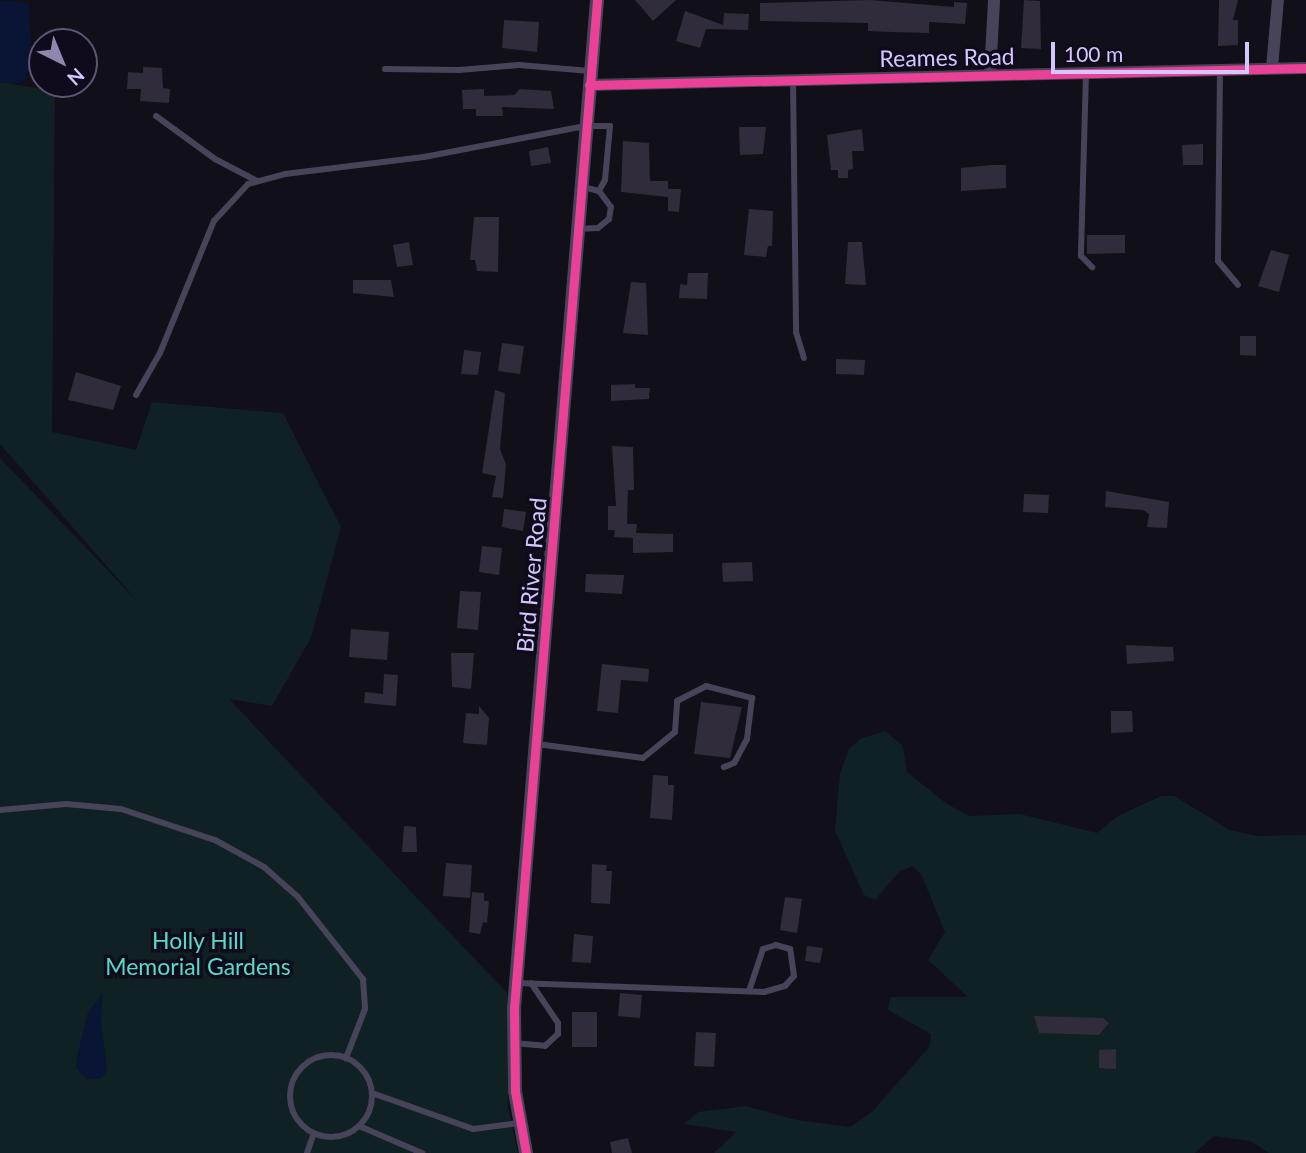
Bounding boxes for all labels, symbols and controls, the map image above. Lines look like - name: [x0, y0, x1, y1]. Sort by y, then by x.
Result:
- north arrow: [28, 28, 98, 98]
- scale bar: [1054, 28, 1252, 72]
- text: 100 m: [1064, 41, 1123, 66]
- street label: Reames Road: [879, 42, 1015, 72]
- text: N: [63, 64, 90, 91]
- street label: Bird River Road: [510, 496, 552, 654]
- park label: Holly Hill Memorial Gardens: [105, 926, 291, 980]

